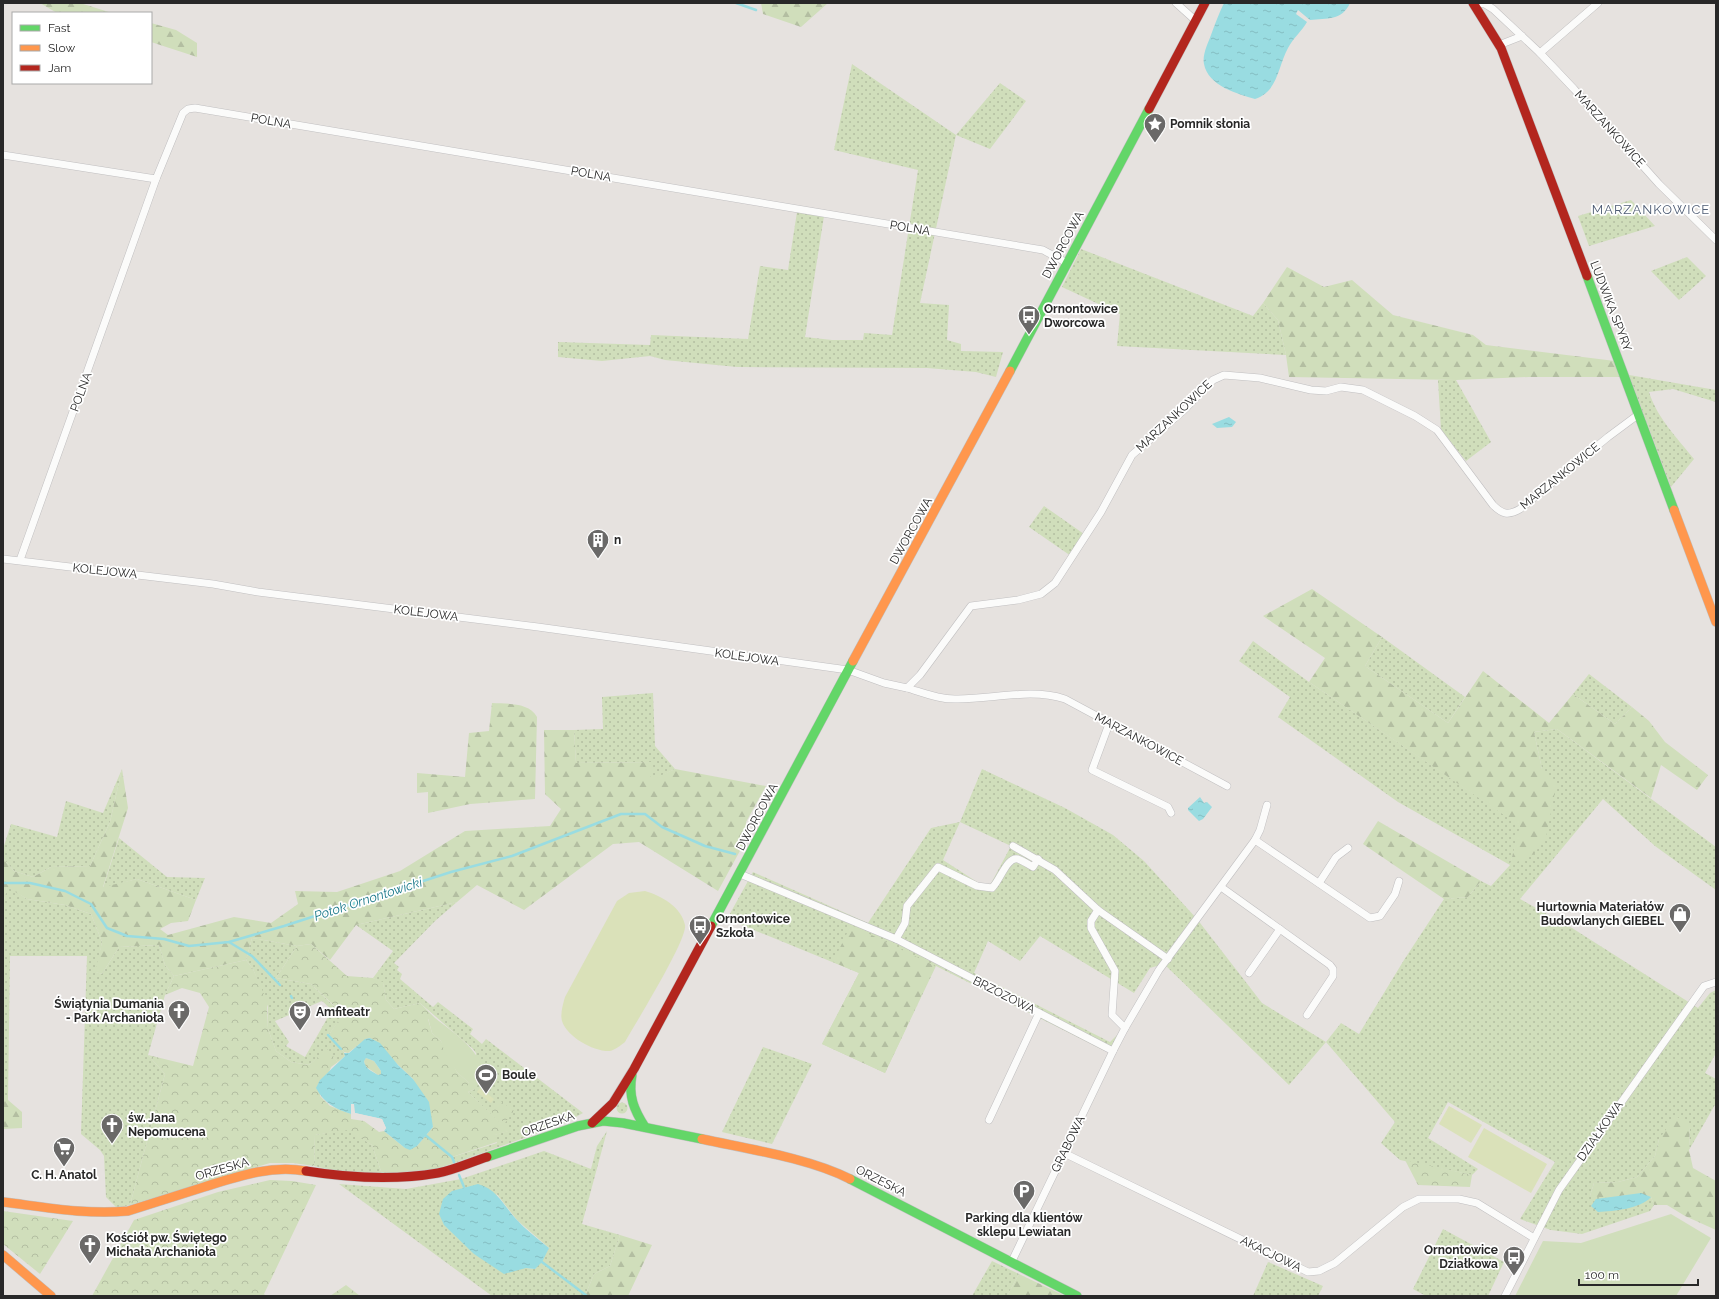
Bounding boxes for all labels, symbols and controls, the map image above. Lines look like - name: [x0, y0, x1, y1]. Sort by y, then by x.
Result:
- legend: [12, 12, 152, 84]
- text: Fast: [48, 21, 71, 35]
- text: Slow: [48, 41, 75, 55]
- text: Jam: [48, 61, 71, 75]
- street label: MARZANKOWICE: [1572, 88, 1648, 170]
- street label: POLNA: [250, 111, 292, 131]
- place icon: Pomnik słonia: [1142, 111, 1168, 144]
- place label: Pomnik słonia: [1170, 117, 1250, 131]
- street label: POLNA: [570, 164, 612, 184]
- district label: MARZANKOWICE: [1592, 202, 1710, 217]
- street label: DWORCOWA: [1039, 209, 1087, 281]
- street label: POLNA: [889, 218, 931, 238]
- street label: LUDWIKA SPYRY: [1587, 259, 1635, 353]
- place label: Ornontowice Dworcowa: [1044, 302, 1118, 330]
- bus stop icon: Ornontowice Dworcowa: [1016, 303, 1042, 336]
- street label: POLNA: [67, 370, 95, 414]
- street label: MARZANKOWICE: [1133, 377, 1215, 455]
- street label: MARZANKOWICE: [1517, 440, 1603, 512]
- street label: DWORCOWA: [887, 495, 935, 567]
- building icon: n: [585, 527, 611, 560]
- place label: n: [614, 533, 621, 547]
- street label: KOLEJOWA: [72, 561, 138, 581]
- street label: KOLEJOWA: [393, 602, 459, 624]
- street label: KOLEJOWA: [714, 646, 780, 668]
- street label: MARZANKOWICE: [1092, 710, 1186, 768]
- street label: DWORCOWA: [733, 781, 781, 853]
- water label: Potok Ornontowicki: [312, 874, 425, 924]
- place label: Hurtownia Materiałów Budowlanych GIEBEL: [1537, 900, 1665, 928]
- shop icon: Hurtownia Materiałów Budowlanych GIEBEL: [1667, 901, 1693, 934]
- place label: Ornontowice Szkoła: [716, 912, 790, 940]
- bus stop icon: Ornontowice Szkoła: [687, 913, 713, 946]
- street label: BRZOZOWA: [971, 973, 1037, 1017]
- place label: Świątynia Dumania - Park Archanioła: [54, 996, 164, 1025]
- church icon: Świątynia Dumania - Park Archanioła: [166, 998, 192, 1031]
- theatre icon: Amfiteatr: [287, 999, 313, 1032]
- place label: Amfiteatr: [316, 1005, 370, 1019]
- sports icon: Boule: [473, 1062, 499, 1095]
- place label: Boule: [502, 1068, 536, 1082]
- street label: DZIAŁKOWA: [1574, 1098, 1626, 1164]
- street label: ORZESKA: [520, 1108, 576, 1140]
- place label: św. Jana Nepomucena: [128, 1111, 206, 1139]
- church icon: św. Jana Nepomucena: [99, 1112, 125, 1145]
- street label: GRABOWA: [1048, 1113, 1088, 1175]
- supermarket icon: C. H. Anatol: [51, 1135, 77, 1168]
- street label: ORZESKA: [194, 1155, 250, 1183]
- street label: ORZESKA: [853, 1162, 909, 1200]
- place label: C. H. Anatol: [31, 1168, 97, 1182]
- parking icon: Parking dla klientów sklepu Lewiatan: [1011, 1178, 1037, 1211]
- place label: Parking dla klientów sklepu Lewiatan: [965, 1211, 1084, 1239]
- place label: Kościół pw. Świętego Michała Archanioła: [106, 1230, 227, 1259]
- church icon: Kościół pw. Świętego Michała Archanioła: [77, 1232, 103, 1265]
- street label: AKACJOWA: [1238, 1233, 1304, 1275]
- place label: Ornontowice Działkowa: [1424, 1243, 1498, 1271]
- bus stop icon: Ornontowice Działkowa: [1501, 1244, 1527, 1277]
- scale bar: [1579, 1261, 1698, 1287]
- text: 100 m: [1585, 1268, 1619, 1282]

